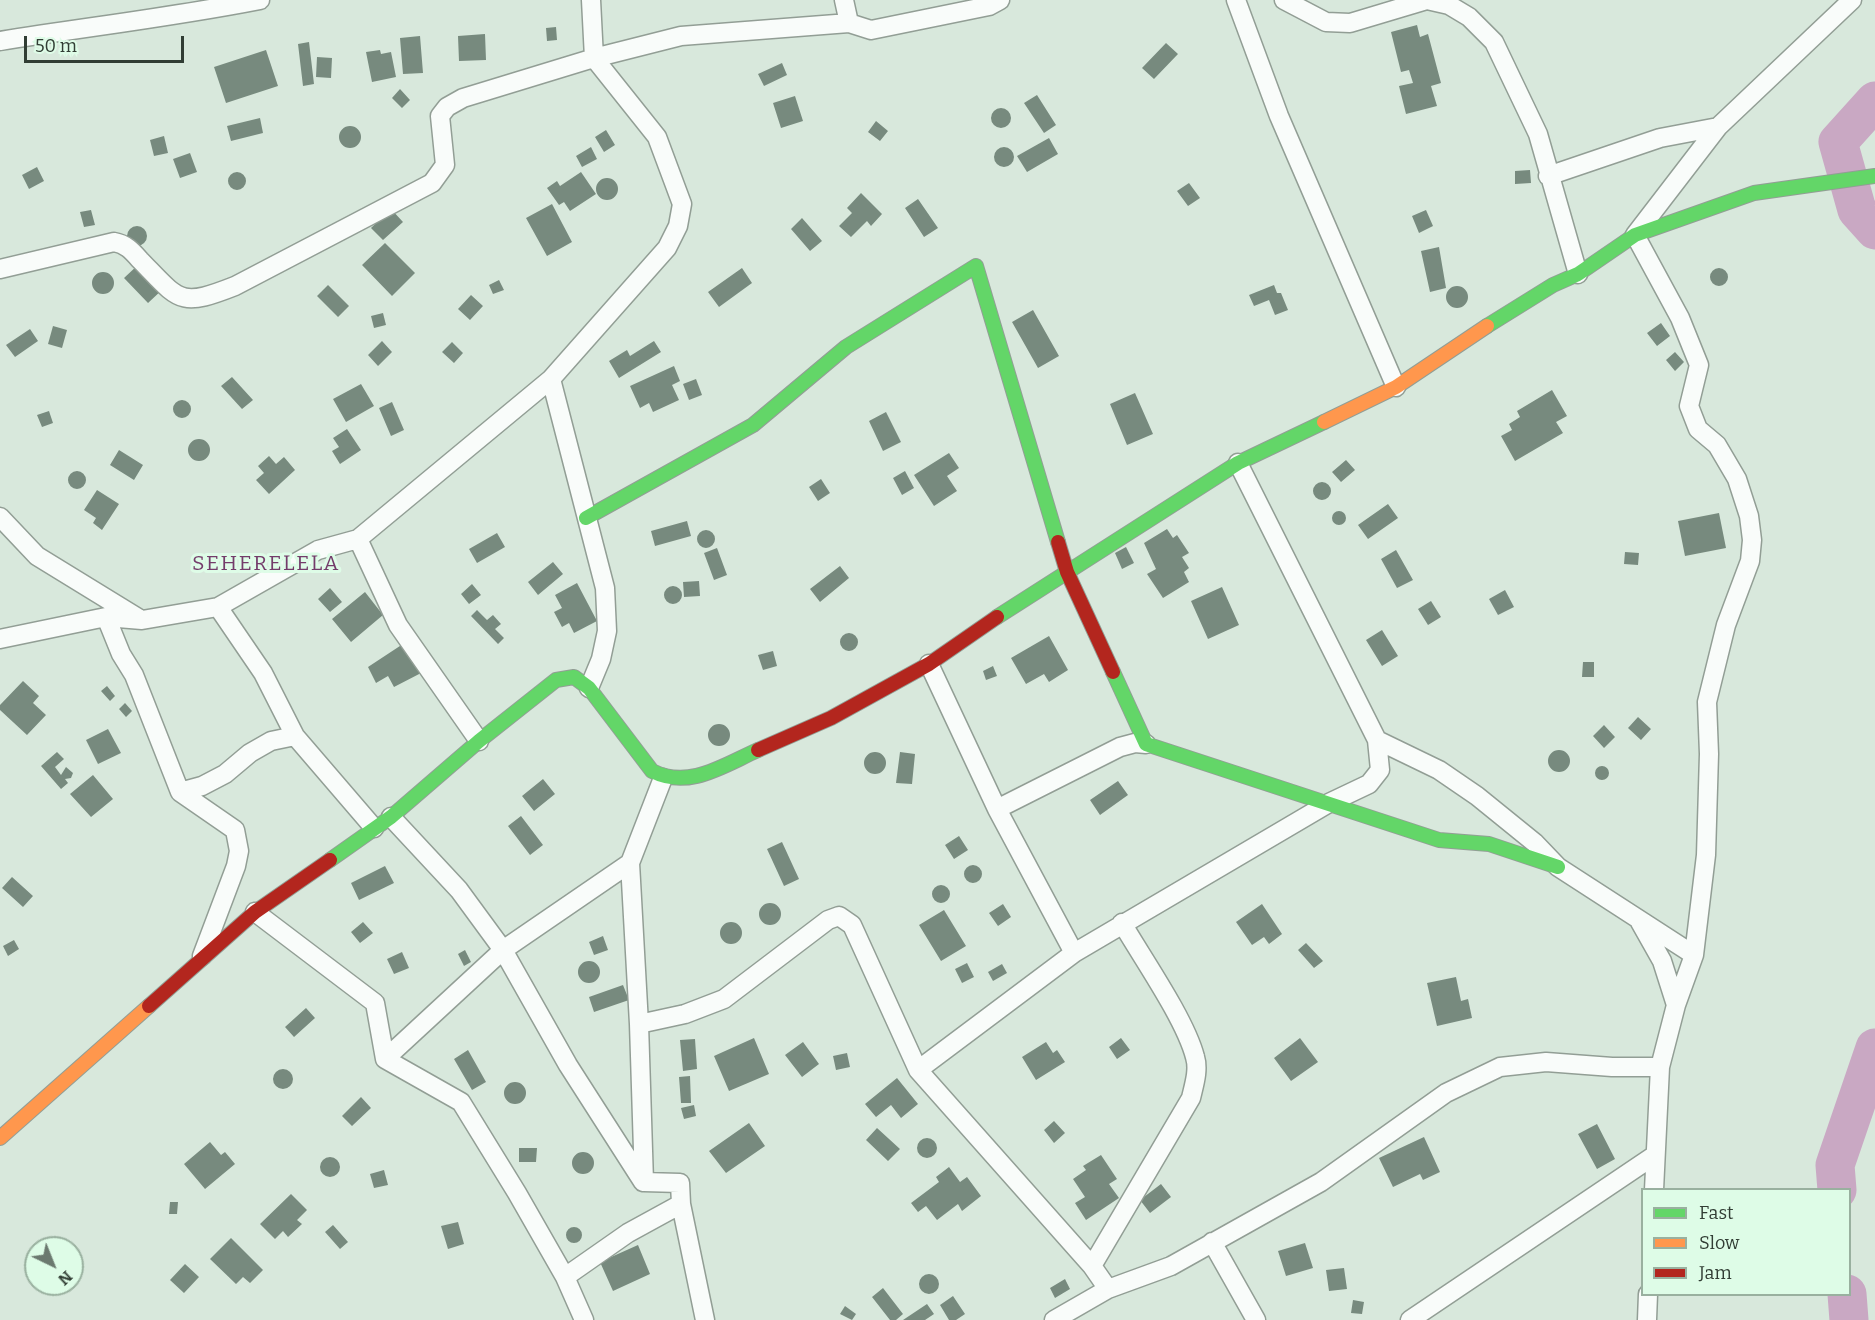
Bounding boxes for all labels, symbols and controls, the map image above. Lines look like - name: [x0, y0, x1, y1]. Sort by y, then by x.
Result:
- scale bar: [27, 24, 188, 62]
- text: 50 m: [35, 35, 77, 57]
- district label: SEHERELELA: [192, 551, 340, 577]
- legend: [1641, 1188, 1851, 1296]
- text: Fast: [1699, 1202, 1734, 1224]
- text: Slow: [1699, 1232, 1739, 1254]
- north arrow: [24, 1236, 84, 1296]
- text: Jam: [1699, 1262, 1732, 1284]
- text: N: [54, 1267, 76, 1289]

